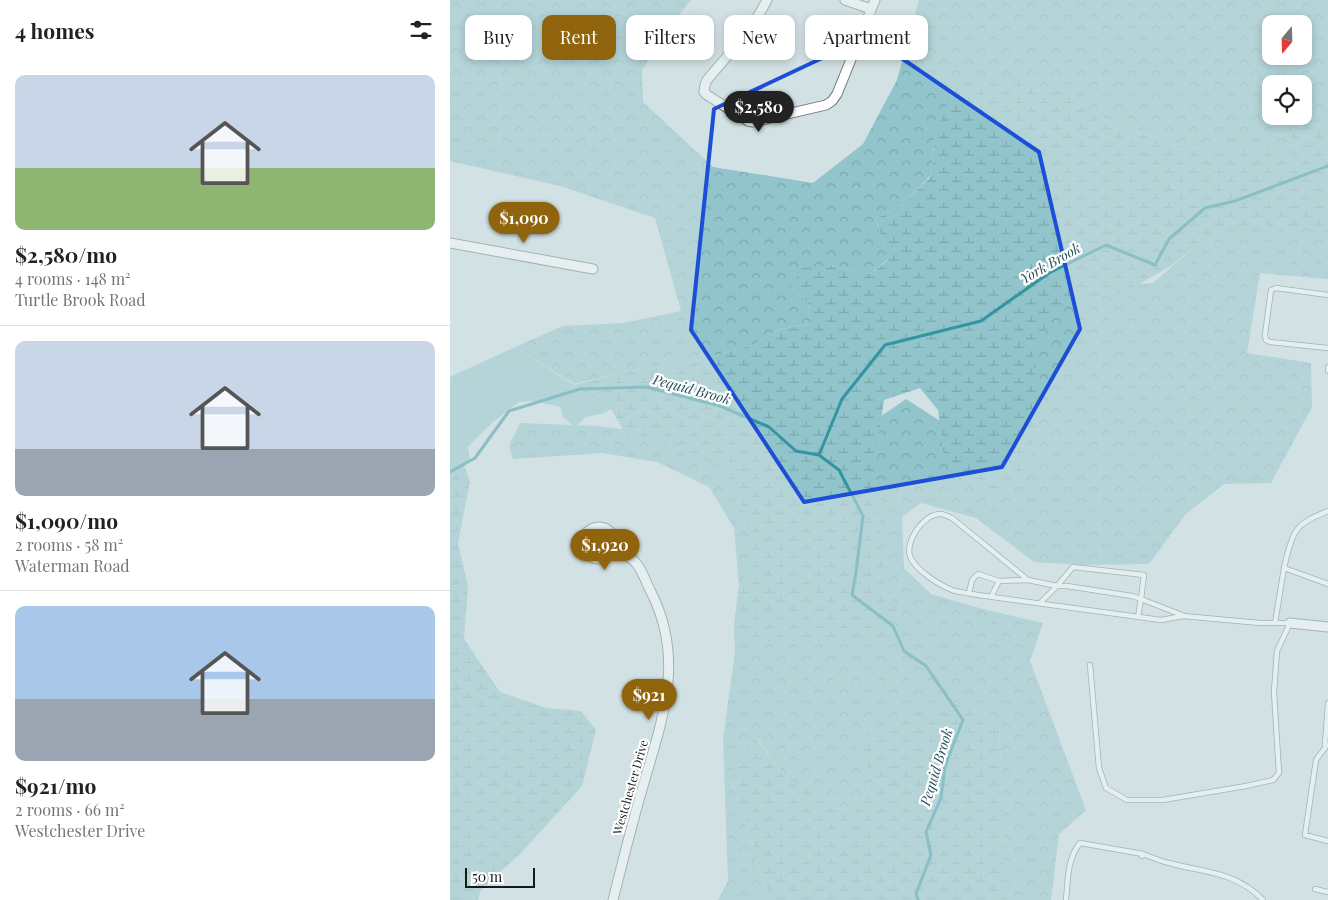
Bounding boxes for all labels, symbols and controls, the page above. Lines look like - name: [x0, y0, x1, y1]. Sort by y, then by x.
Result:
- chip: Buy: [465, 15, 532, 60]
- chip: Rent: [542, 15, 616, 60]
- chip: Filters: [626, 15, 714, 60]
- chip: New: [724, 15, 795, 60]
- chip: Apartment: [805, 15, 928, 60]
- north arrow: [1262, 15, 1312, 65]
- map controls: [1262, 15, 1312, 125]
- text: 4 homes: [15, 16, 94, 44]
- icon: filters: [407, 16, 435, 44]
- button: locate: [1262, 75, 1312, 125]
- pin: $2,580: [718, 90, 800, 133]
- text: $2,580: [735, 96, 783, 117]
- icon: home: [180, 108, 270, 198]
- pin: $1,090: [483, 202, 565, 244]
- text: $1,090: [499, 207, 549, 228]
- water label: York Brook: [1016, 238, 1084, 288]
- text: $2,580/mo: [15, 240, 117, 268]
- text: 4 rooms · 148 m²: [15, 268, 131, 289]
- text: Turtle Brook Road: [15, 289, 145, 310]
- water label: Pequid Brook: [650, 369, 733, 409]
- icon: home: [180, 373, 270, 463]
- text: $1,090/mo: [15, 506, 118, 534]
- pin: $1,920: [564, 528, 646, 571]
- text: 2 rooms · 58 m²: [15, 534, 123, 555]
- text: $1,920: [581, 534, 629, 555]
- text: Waterman Road: [15, 555, 130, 576]
- icon: home: [180, 638, 270, 728]
- pin: $921: [619, 678, 679, 721]
- text: $921: [633, 684, 665, 705]
- water label: Pequid Brook: [915, 726, 957, 809]
- street label: Westchester Drive: [609, 738, 651, 837]
- text: $921/mo: [15, 771, 96, 799]
- text: 2 rooms · 66 m²: [15, 799, 125, 820]
- text: Westchester Drive: [15, 820, 145, 841]
- scale bar: [465, 865, 535, 888]
- text: 50 m: [472, 867, 502, 886]

